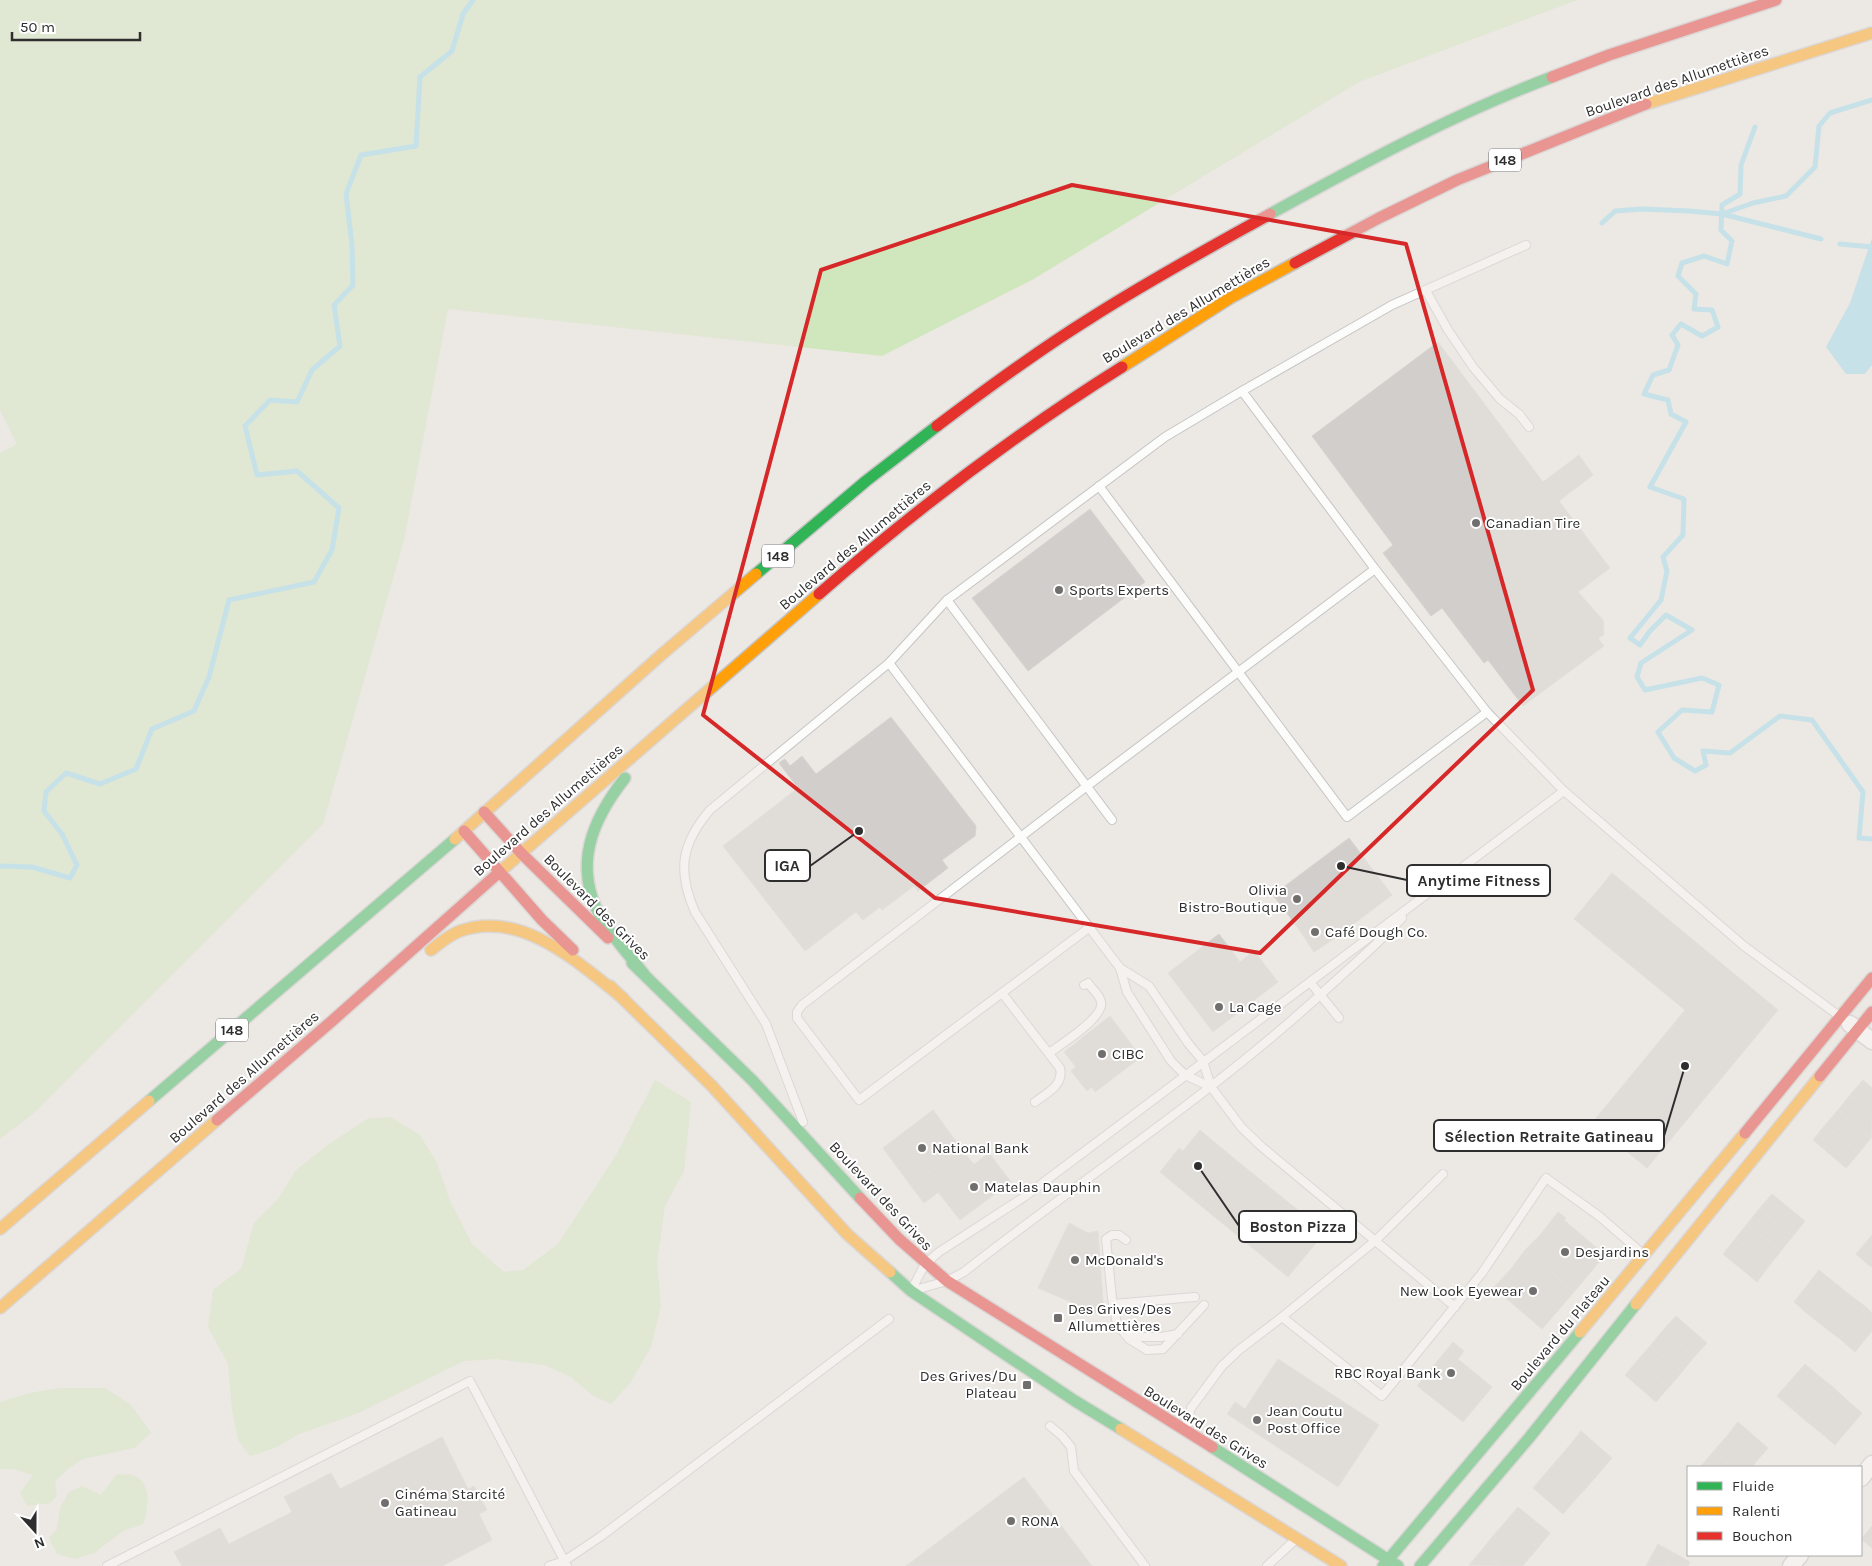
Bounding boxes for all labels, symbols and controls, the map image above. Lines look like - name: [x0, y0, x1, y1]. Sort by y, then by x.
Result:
- scale bar: [12, 10, 140, 42]
- text: 50 m: [20, 18, 55, 36]
- street label: Boulevard des Allumettières: [1583, 41, 1771, 121]
- road number: 148: [1489, 148, 1521, 172]
- street label: Boulevard des Allumettières: [1099, 253, 1273, 367]
- street label: Boulevard des Allumettières: [775, 476, 935, 614]
- place label: Canadian Tire: [1486, 514, 1580, 532]
- marker: Canadian Tire: [1470, 517, 1482, 529]
- road number: 148: [762, 544, 794, 568]
- place label: Sports Experts: [1069, 581, 1169, 599]
- marker: Sports Experts: [1053, 584, 1065, 596]
- street label: Boulevard des Allumettières: [469, 740, 627, 880]
- street label: Boulevard des Grives: [540, 850, 654, 964]
- callout: IGA: [765, 850, 810, 881]
- text: IGA: [774, 856, 800, 875]
- callout: Anytime Fitness: [1407, 865, 1550, 896]
- text: Anytime Fitness: [1418, 871, 1540, 890]
- place label: Olivia Bistro-Boutique: [1179, 881, 1287, 916]
- marker: Olivia Bistro-Boutique: [1291, 893, 1303, 905]
- place label: Café Dough Co.: [1325, 923, 1428, 941]
- marker: Café Dough Co.: [1309, 926, 1321, 938]
- place label: La Cage: [1229, 998, 1281, 1016]
- marker: La Cage: [1213, 1001, 1225, 1013]
- street label: Boulevard des Allumettières: [165, 1007, 323, 1147]
- road number: 148: [216, 1018, 248, 1042]
- place label: CIBC: [1112, 1045, 1144, 1063]
- marker: CIBC: [1096, 1048, 1108, 1060]
- callout: Sélection Retraite Gatineau: [1434, 1120, 1664, 1151]
- text: Sélection Retraite Gatineau: [1444, 1127, 1654, 1146]
- street label: Boulevard des Grives: [826, 1138, 936, 1254]
- place label: National Bank: [932, 1139, 1029, 1157]
- marker: National Bank: [916, 1142, 928, 1154]
- place label: Matelas Dauphin: [984, 1178, 1101, 1196]
- marker: Matelas Dauphin: [968, 1181, 980, 1193]
- callout: Boston Pizza: [1239, 1211, 1356, 1242]
- text: Boston Pizza: [1250, 1217, 1346, 1236]
- place label: Desjardins: [1575, 1243, 1649, 1261]
- marker: Desjardins: [1559, 1246, 1571, 1258]
- place label: McDonald's: [1085, 1251, 1164, 1269]
- marker: McDonald's: [1069, 1254, 1081, 1266]
- street label: Boulevard du Plateau: [1506, 1272, 1614, 1394]
- place label: New Look Eyewear: [1400, 1282, 1524, 1300]
- marker: New Look Eyewear: [1527, 1285, 1539, 1297]
- place label: Des Grives/Des Allumettières: [1068, 1300, 1172, 1335]
- marker: Des Grives/Des Allumettières: [1052, 1312, 1064, 1324]
- place label: RBC Royal Bank: [1334, 1364, 1441, 1382]
- place label: Des Grives/Du Plateau: [920, 1367, 1017, 1402]
- marker: RBC Royal Bank: [1445, 1367, 1457, 1379]
- marker: Des Grives/Du Plateau: [1021, 1379, 1033, 1391]
- street label: Boulevard des Grives: [1141, 1382, 1271, 1472]
- place label: Jean Coutu Post Office: [1267, 1402, 1343, 1437]
- marker: Jean Coutu Post Office: [1251, 1414, 1263, 1426]
- legend: [1687, 1466, 1862, 1556]
- text: Fluide: [1732, 1477, 1774, 1495]
- place label: Cinéma Starcité Gatineau: [395, 1485, 505, 1520]
- marker: Cinéma Starcité Gatineau: [379, 1497, 391, 1509]
- text: Ralenti: [1732, 1502, 1781, 1520]
- north arrow: [10, 1506, 60, 1556]
- place label: RONA: [1021, 1512, 1059, 1530]
- marker: RONA: [1005, 1515, 1017, 1527]
- text: Bouchon: [1732, 1527, 1793, 1545]
- text: N: [32, 1533, 47, 1552]

